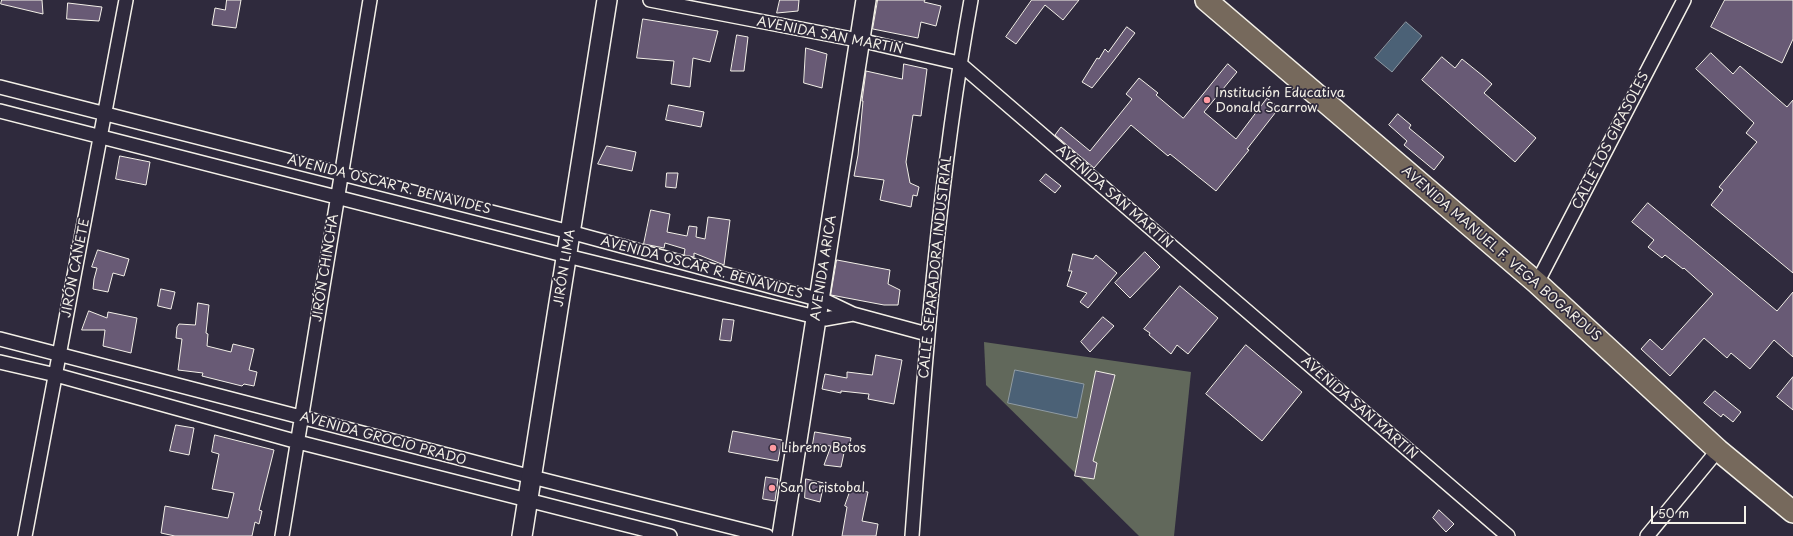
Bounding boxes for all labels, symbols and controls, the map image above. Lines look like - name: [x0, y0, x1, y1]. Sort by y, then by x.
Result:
- street label: AVENIDA SAN MARTIN: [755, 14, 905, 58]
- street label: CALLE LOS GIRASOLES: [1570, 70, 1652, 212]
- place label: Institución Educativa Donald Scarrow: [1215, 85, 1345, 116]
- marker: Institución Educativa Donald Scarrow: [1202, 95, 1212, 105]
- street label: AVENIDA SAN MARTIN: [1053, 142, 1175, 252]
- street label: AVENIDA OSCAR R. BENAVIDES: [286, 152, 492, 218]
- street label: CALLE SEPARADORA INDUSTRIAL: [917, 155, 955, 379]
- street label: AVENIDA MANUEL F. VEGA BOGARDUS: [1398, 163, 1604, 345]
- street label: JIRÓN CHINCHA: [310, 213, 342, 323]
- street label: AVENIDA ARICA: [808, 214, 840, 322]
- street label: JIRÓN CAÑETE: [59, 217, 93, 319]
- street label: JIRÓN LIMA: [551, 228, 579, 308]
- street label: AVENIDA OSCAR R. BENAVIDES: [599, 233, 805, 303]
- street label: AVENIDA SAN MARTIN: [1298, 353, 1420, 463]
- street label: AVENIDA GROCIO PRADO: [298, 409, 468, 469]
- place label: Libreno Botos: [781, 440, 866, 456]
- marker: Libreno Botos: [768, 443, 778, 453]
- place label: San Cristobal: [780, 480, 865, 496]
- marker: San Cristobal: [767, 483, 777, 493]
- scale bar: [1653, 498, 1748, 524]
- text: 50 m: [1658, 504, 1689, 522]

